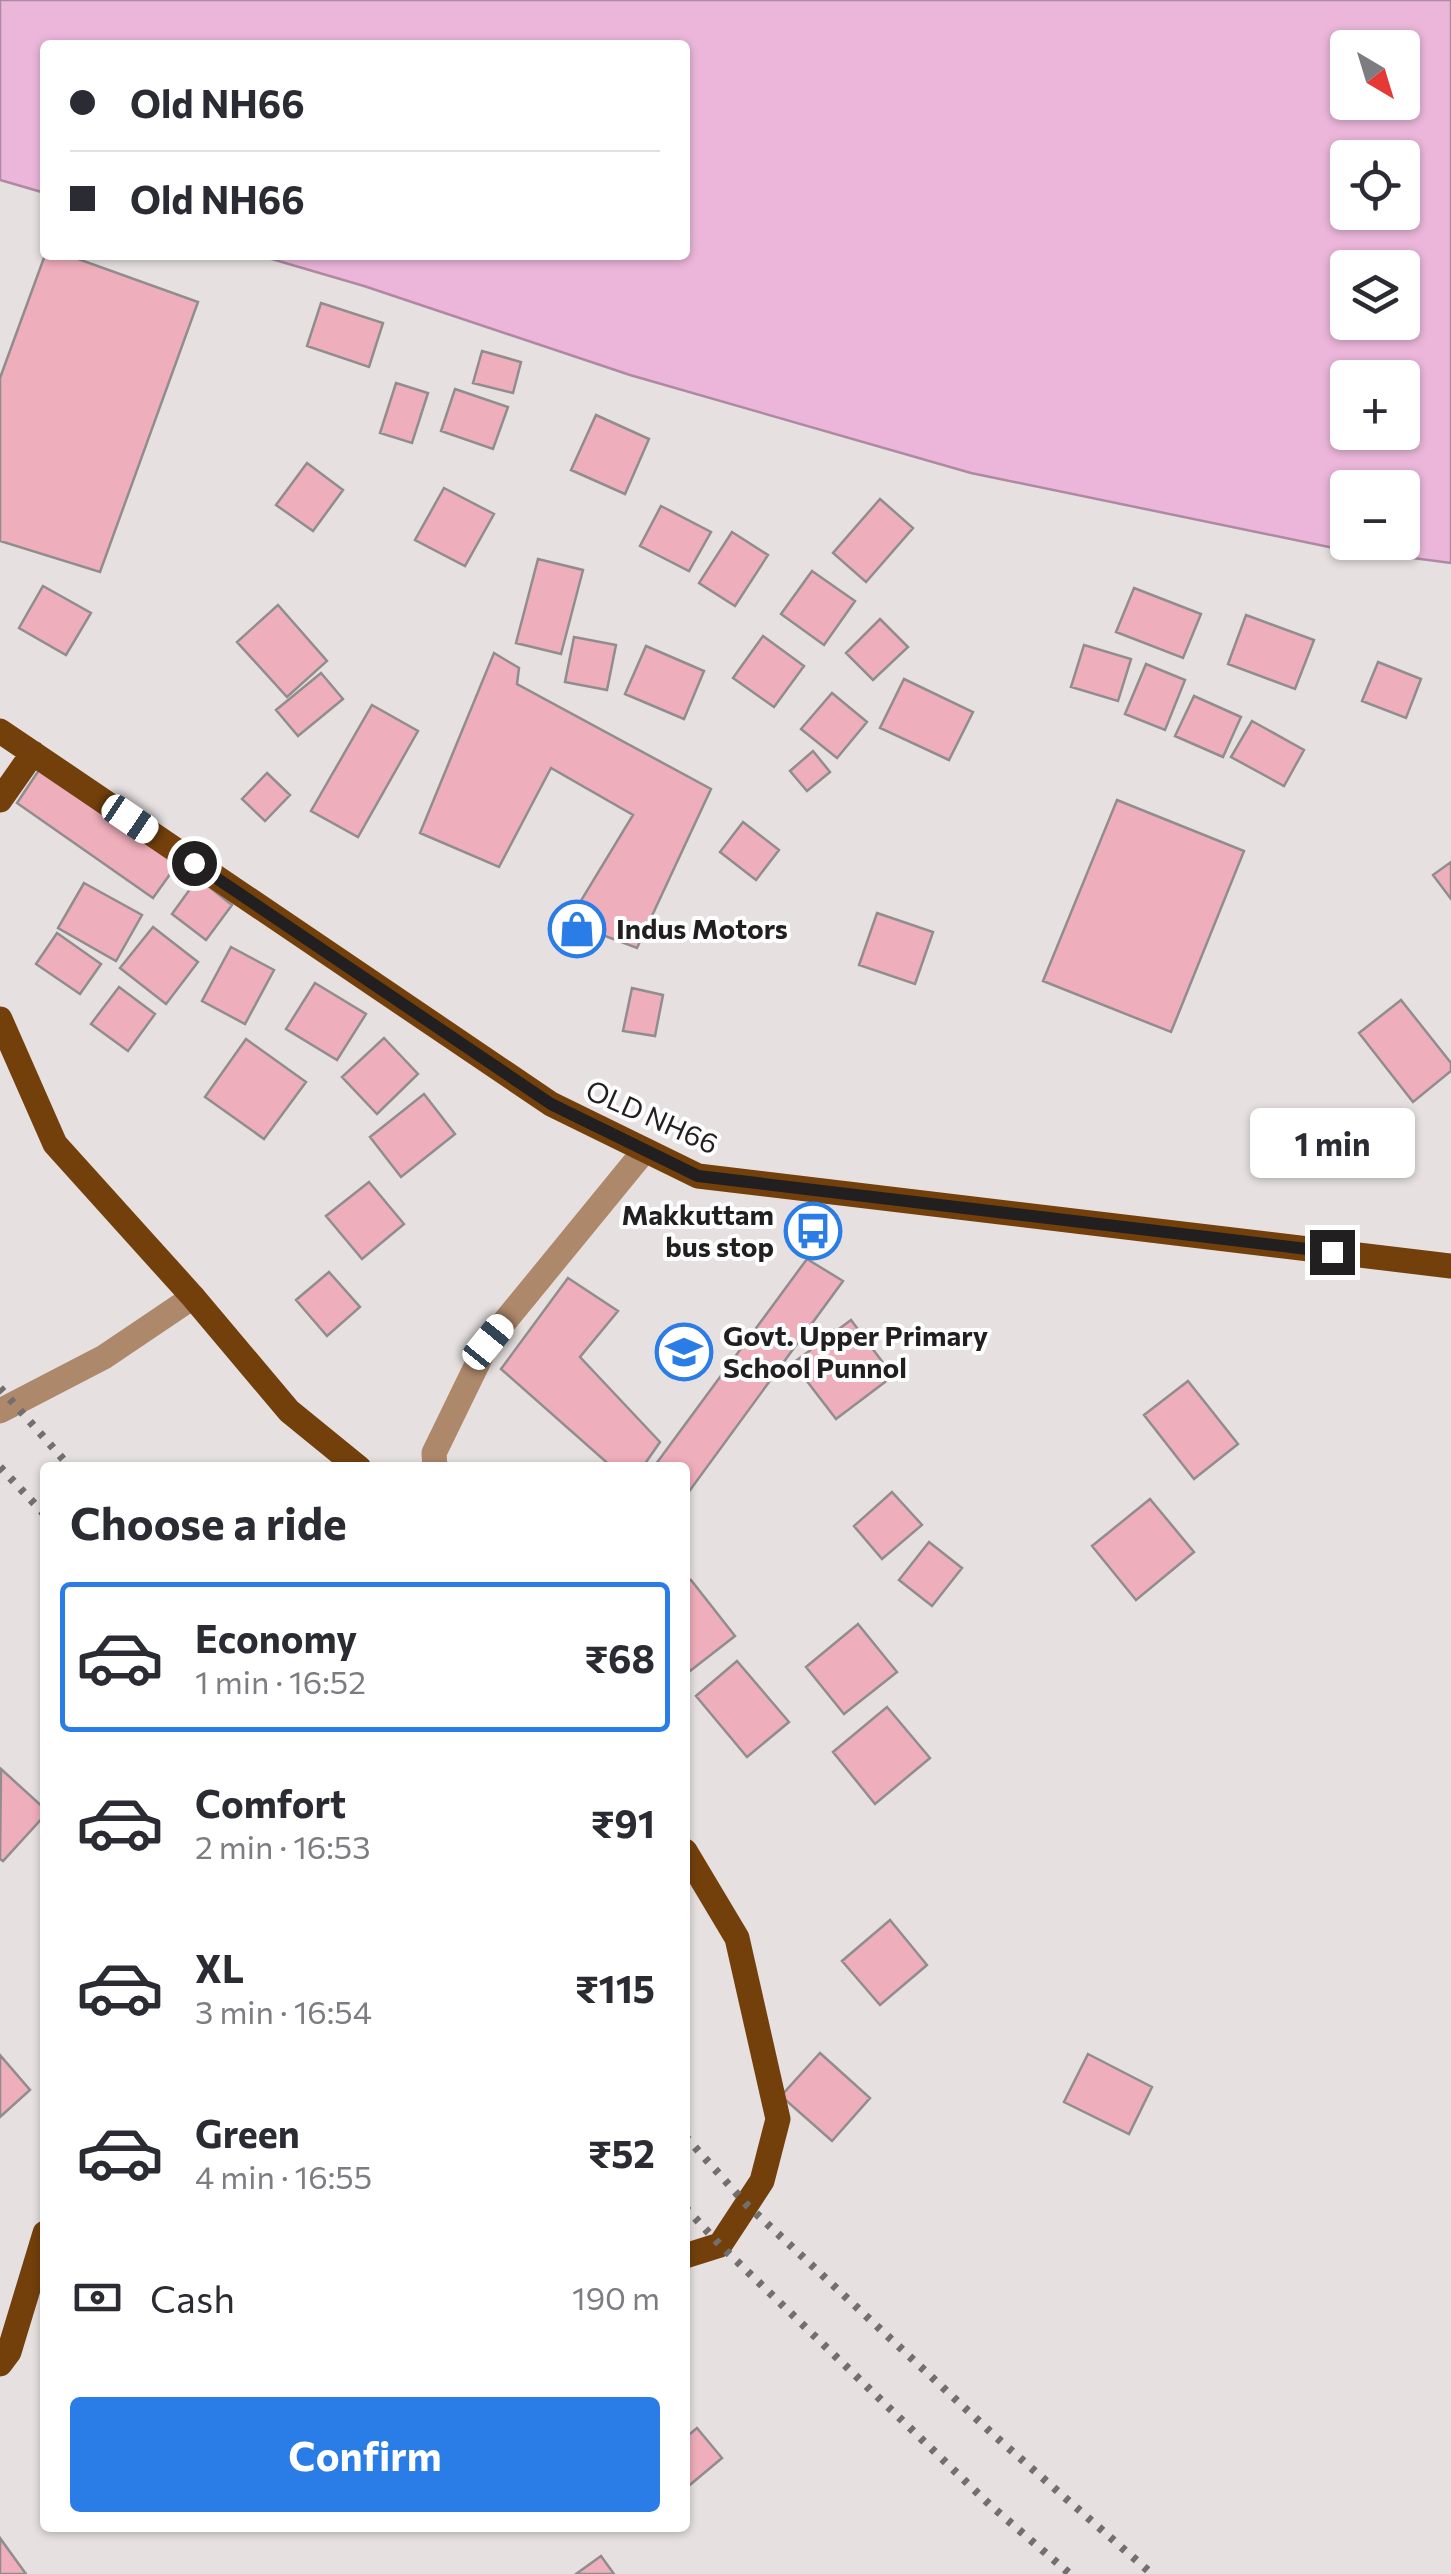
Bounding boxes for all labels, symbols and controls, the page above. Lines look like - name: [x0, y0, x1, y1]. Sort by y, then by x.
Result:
- north arrow: [1330, 30, 1420, 120]
- map controls: [1330, 30, 1420, 560]
- text: Old NH66: [130, 79, 305, 126]
- button: locate: [1330, 140, 1420, 230]
- text: Old NH66: [130, 175, 305, 222]
- button: layers: [1330, 250, 1420, 340]
- button: +: [1330, 360, 1420, 450]
- button: −: [1330, 470, 1420, 560]
- car: [97, 790, 163, 848]
- route start: [172, 841, 217, 886]
- shop icon: Indus Motors: [547, 899, 607, 959]
- place label: Indus Motors: [616, 911, 788, 945]
- street label: OLD NH66: [581, 1072, 724, 1160]
- callout: 1 min: [1250, 1107, 1414, 1177]
- text: 1 min: [1295, 1123, 1370, 1163]
- place label: Makkuttam bus stop: [622, 1197, 774, 1263]
- bus stop icon: Makkuttam bus stop: [783, 1201, 843, 1261]
- route end: [1310, 1230, 1355, 1275]
- car: [457, 1309, 519, 1375]
- place label: Govt. Upper Primary School Punnol: [723, 1318, 988, 1384]
- school or university icon: Govt. Upper Primary School Punnol: [654, 1322, 714, 1382]
- text: Choose a ride: [70, 1494, 347, 1549]
- icon: car: [75, 1612, 165, 1702]
- text: Economy: [195, 1614, 357, 1661]
- text: ₹68: [585, 1634, 655, 1681]
- text: 1 min · 16:52: [195, 1661, 366, 1701]
- icon: car: [75, 1777, 165, 1867]
- text: Comfort: [195, 1779, 346, 1826]
- text: ₹91: [591, 1799, 655, 1846]
- text: 2 min · 16:53: [195, 1826, 370, 1866]
- icon: car: [75, 1942, 165, 2032]
- text: XL: [195, 1944, 244, 1991]
- text: ₹115: [575, 1964, 655, 2011]
- text: 3 min · 16:54: [195, 1991, 372, 2031]
- icon: car: [75, 2107, 165, 2197]
- text: Green: [195, 2109, 300, 2156]
- text: ₹52: [588, 2129, 655, 2176]
- text: 4 min · 16:55: [195, 2156, 372, 2196]
- icon: cash: [70, 2270, 125, 2325]
- text: Cash: [150, 2274, 235, 2321]
- text: 190 m: [572, 2277, 660, 2317]
- button: Confirm: [70, 2397, 660, 2512]

